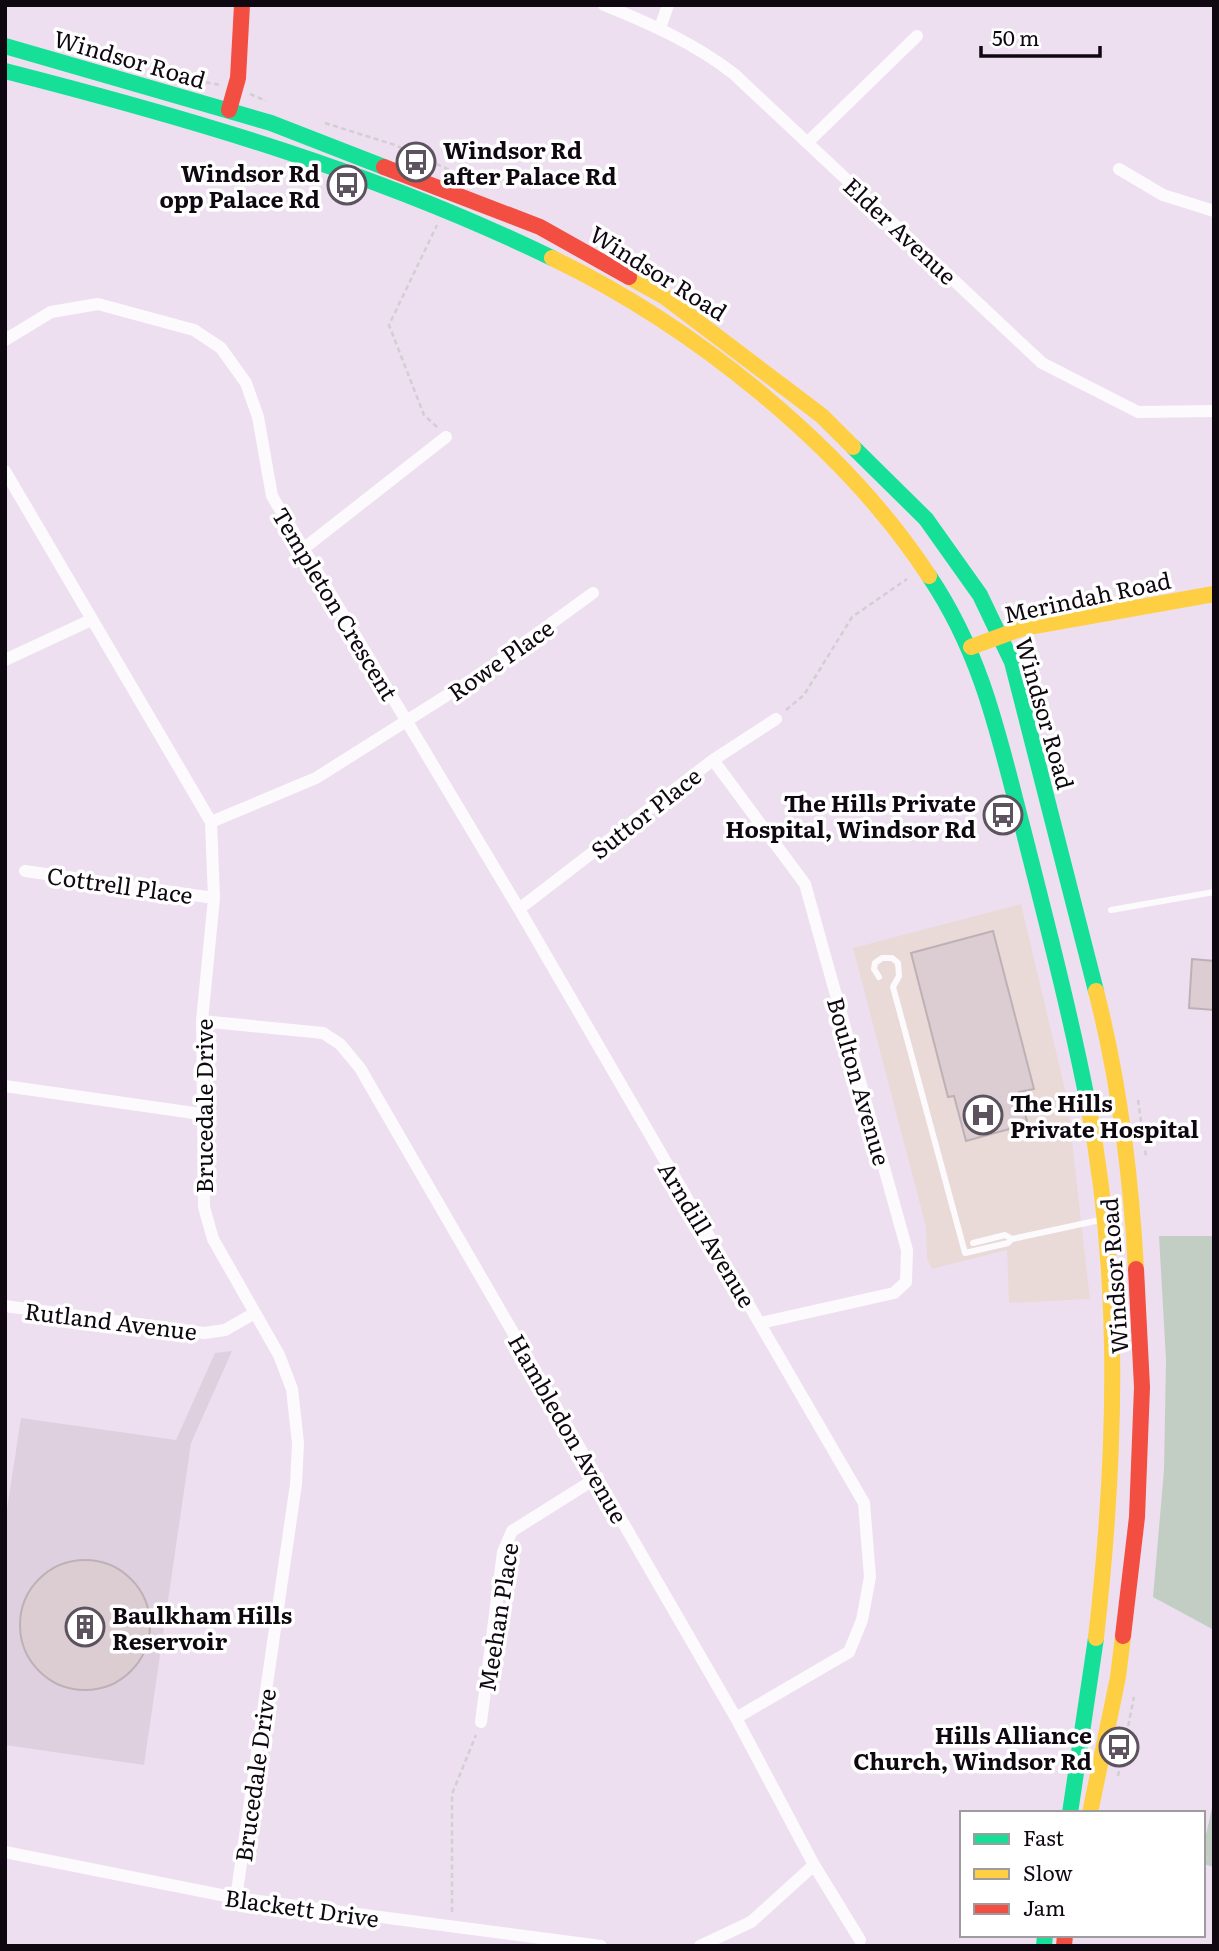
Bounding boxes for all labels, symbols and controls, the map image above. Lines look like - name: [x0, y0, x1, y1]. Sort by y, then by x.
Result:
- scale bar: [981, 14, 1100, 58]
- street label: Windsor Road: [50, 20, 210, 96]
- text: 50 m: [992, 21, 1039, 52]
- place label: Windsor Rd after Palace Rd: [443, 132, 617, 192]
- bus stop icon: Windsor Rd after Palace Rd: [395, 141, 437, 183]
- place label: Windsor Rd opp Palace Rd: [160, 155, 320, 215]
- bus stop icon: Windsor Rd opp Palace Rd: [326, 164, 368, 206]
- street label: Elder Avenue: [837, 169, 965, 292]
- street label: Windsor Road: [584, 216, 734, 328]
- street label: Templeton Crescent: [265, 500, 408, 707]
- street label: Merindah Road: [1000, 562, 1174, 630]
- street label: Rowe Place: [440, 610, 560, 708]
- street label: Windsor Road: [1008, 633, 1084, 793]
- street label: Suttor Place: [583, 758, 707, 866]
- place label: The Hills Private Hospital, Windsor Rd: [725, 785, 976, 845]
- bus stop icon: The Hills Private Hospital, Windsor Rd: [982, 794, 1024, 836]
- street label: Cottrell Place: [45, 857, 195, 911]
- street label: Boulton Avenue: [820, 993, 900, 1169]
- street label: Brucedale Drive: [186, 1019, 220, 1193]
- place label: The Hills Private Hospital: [1010, 1085, 1199, 1145]
- hospital icon: The Hills Private Hospital: [962, 1094, 1004, 1136]
- street label: Arndill Avenue: [651, 1155, 765, 1313]
- street label: Windsor Road: [1091, 1197, 1135, 1355]
- street label: Rutland Avenue: [23, 1293, 199, 1347]
- street label: Hambledon Avenue: [501, 1327, 637, 1529]
- street label: Meehan Place: [468, 1540, 526, 1694]
- place label: Baulkham Hills Reservoir: [112, 1597, 292, 1657]
- building icon: Baulkham Hills Reservoir: [64, 1606, 106, 1648]
- street label: Brucedale Drive: [225, 1686, 283, 1864]
- place label: Hills Alliance Church, Windsor Rd: [853, 1717, 1092, 1777]
- bus stop icon: Hills Alliance Church, Windsor Rd: [1098, 1726, 1140, 1768]
- legend: [960, 1811, 1205, 1937]
- text: Fast: [1023, 1821, 1064, 1852]
- text: Slow: [1023, 1856, 1073, 1887]
- street label: Blackett Drive: [223, 1879, 381, 1935]
- text: Jam: [1023, 1891, 1065, 1922]

